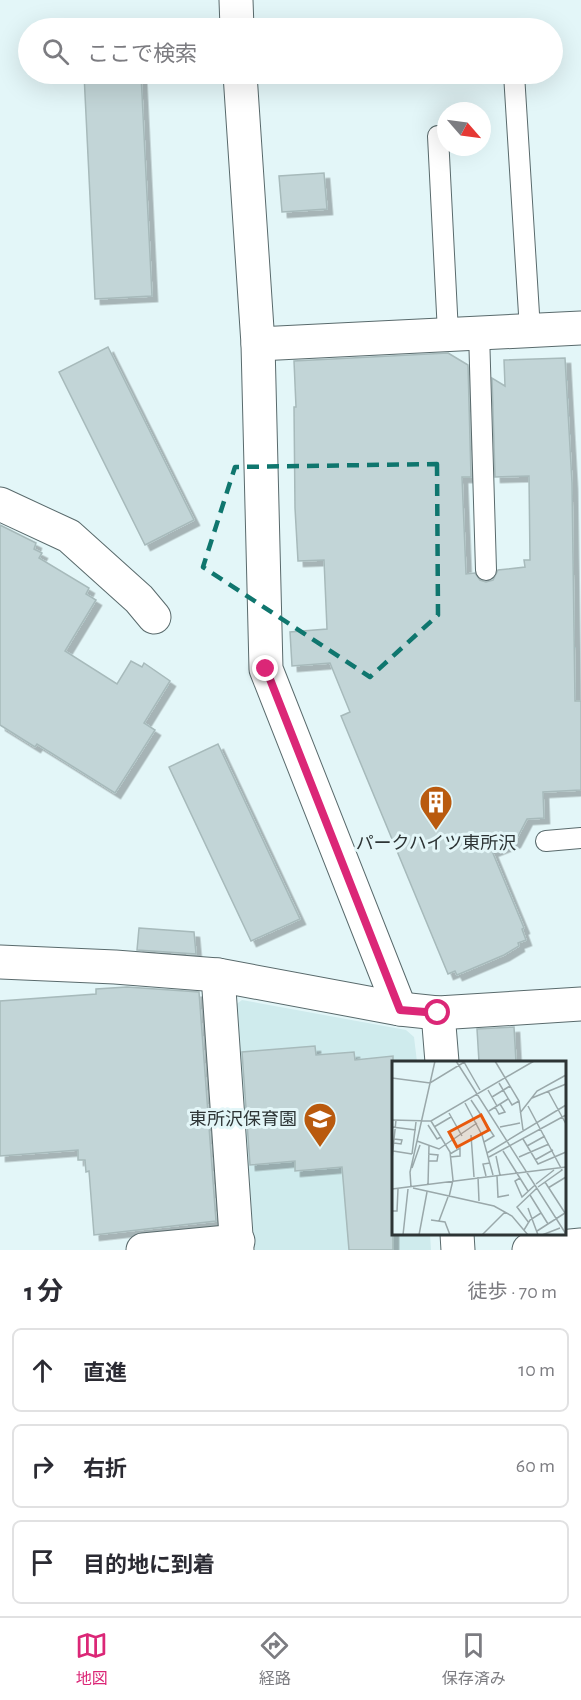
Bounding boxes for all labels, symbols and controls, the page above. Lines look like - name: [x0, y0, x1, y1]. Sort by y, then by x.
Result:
- search box: [18, 18, 563, 84]
- icon: search: [39, 35, 72, 68]
- text: ここで検索: [87, 43, 197, 65]
- north arrow: [437, 102, 491, 156]
- route end: [252, 655, 278, 681]
- building icon: パークハイツ東所沢: [418, 784, 454, 831]
- place label: パークハイツ東所沢: [356, 834, 516, 853]
- route start: [424, 999, 450, 1025]
- inset map: [392, 1061, 566, 1235]
- school or university icon: 東所沢保育園: [302, 1101, 338, 1148]
- place label: 東所沢保育園: [189, 1110, 297, 1129]
- text: 1 分: [24, 1279, 63, 1305]
- text: 徒歩 · 70 m: [468, 1282, 557, 1302]
- icon: ahead: [26, 1354, 59, 1387]
- text: 10 m: [518, 1360, 555, 1380]
- text: 直進: [83, 1362, 127, 1384]
- icon: right: [26, 1450, 59, 1483]
- text: 60 m: [516, 1456, 555, 1476]
- text: 右折: [83, 1458, 127, 1480]
- icon: arrive: [26, 1546, 59, 1579]
- text: 目的地に到着: [83, 1554, 215, 1576]
- tab: 地図: [75, 1629, 108, 1689]
- tab: 経路: [258, 1629, 291, 1689]
- tab: 保存済み: [442, 1629, 506, 1689]

